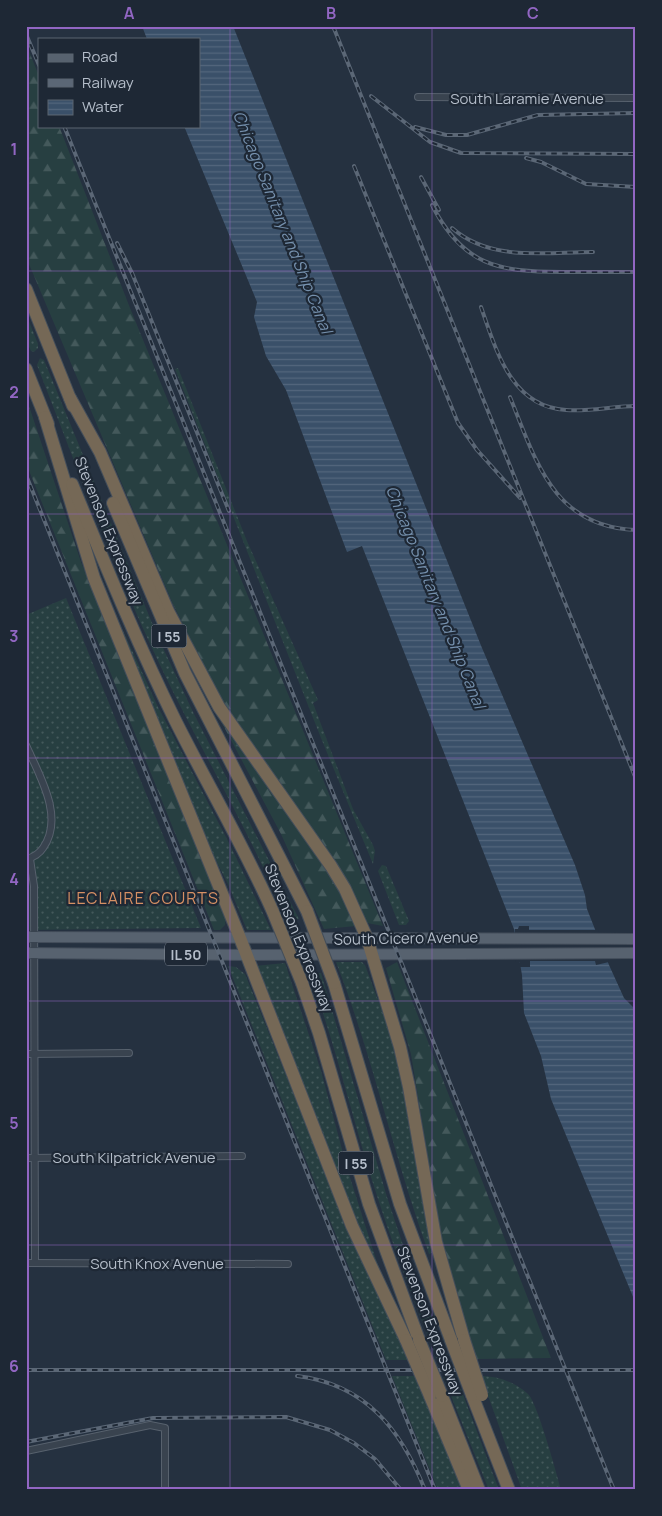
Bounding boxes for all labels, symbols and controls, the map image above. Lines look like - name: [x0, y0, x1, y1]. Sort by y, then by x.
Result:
- text: A: [124, 2, 135, 24]
- text: B: [326, 2, 336, 24]
- text: C: [527, 2, 539, 24]
- legend: [38, 38, 200, 128]
- text: Road: [82, 46, 118, 67]
- text: Railway: [82, 72, 134, 93]
- street label: South Laramie Avenue: [450, 88, 604, 109]
- text: Water: [82, 96, 124, 117]
- water label: Chicago Sanitary and Ship Canal: [228, 107, 339, 339]
- text: 1: [10, 138, 18, 160]
- text: 2: [9, 381, 19, 403]
- street label: Stevenson Expressway: [70, 454, 148, 608]
- water label: Chicago Sanitary and Ship Canal: [381, 482, 492, 714]
- road number: I 55: [152, 624, 186, 648]
- text: 3: [9, 625, 19, 647]
- street label: Stevenson Expressway: [260, 861, 338, 1015]
- text: 4: [9, 868, 19, 890]
- district label: LECLAIRE COURTS: [67, 887, 219, 909]
- street label: South Cicero Avenue: [334, 926, 479, 950]
- road number: IL 50: [165, 942, 207, 966]
- text: 5: [9, 1112, 19, 1134]
- street label: South Kilpatrick Avenue: [52, 1147, 216, 1168]
- road number: I 55: [338, 1152, 374, 1174]
- street label: Stevenson Expressway: [392, 1243, 468, 1399]
- street label: South Knox Avenue: [90, 1253, 224, 1274]
- text: 6: [9, 1355, 19, 1377]

